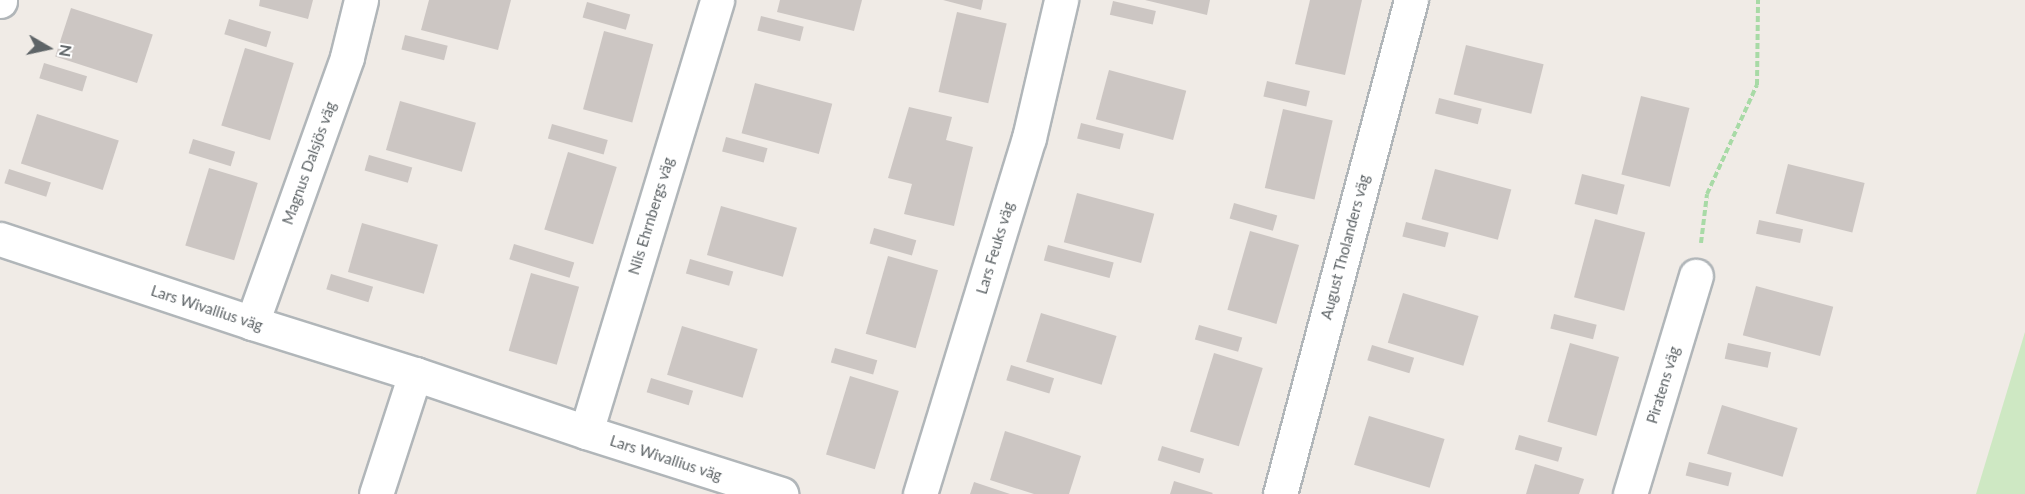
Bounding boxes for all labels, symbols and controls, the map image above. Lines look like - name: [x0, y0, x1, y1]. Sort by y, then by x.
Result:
- north arrow: [18, 18, 78, 78]
- text: N: [56, 43, 77, 58]
- street label: Magnus Dalsjös väg: [278, 99, 340, 227]
- street label: Nils Ehrnbergs väg: [625, 155, 677, 277]
- street label: August Tholanders väg: [1317, 172, 1373, 322]
- street label: Lars Feuks väg: [972, 200, 1018, 296]
- street label: Lars Wivallius väg: [148, 281, 266, 335]
- street label: Piratens väg: [1643, 344, 1683, 426]
- street label: Lars Wivallius väg: [607, 431, 725, 485]

